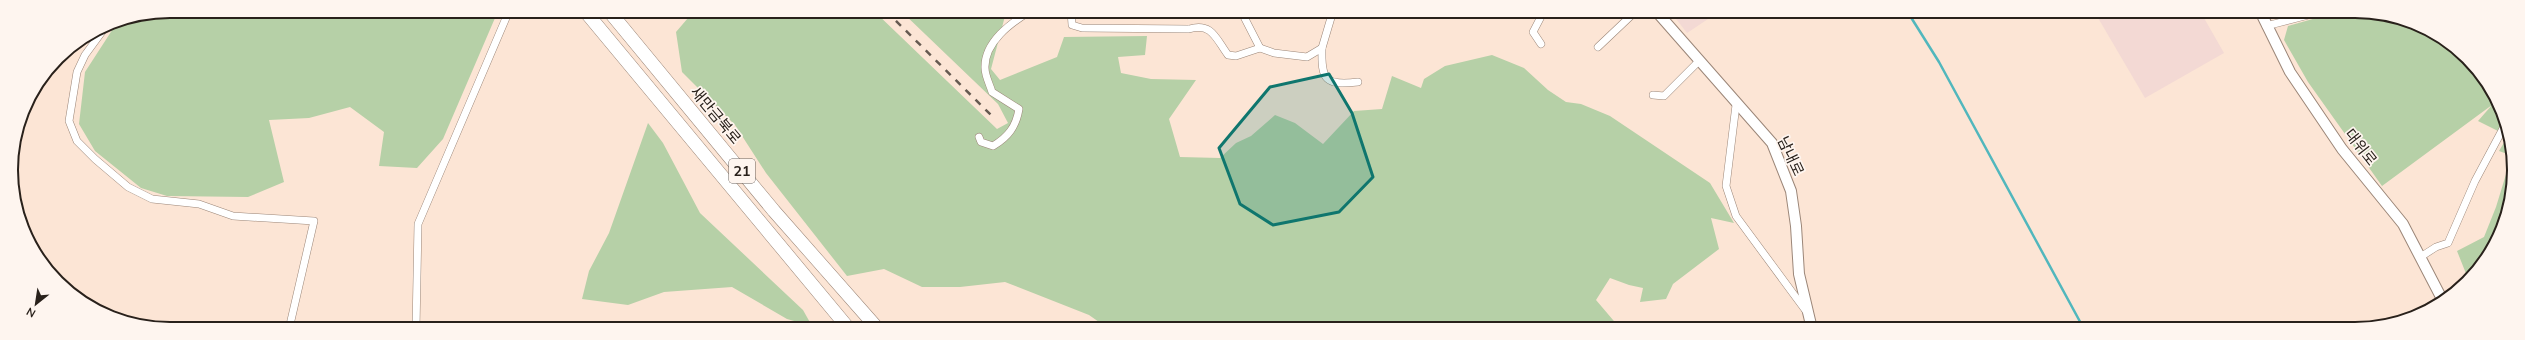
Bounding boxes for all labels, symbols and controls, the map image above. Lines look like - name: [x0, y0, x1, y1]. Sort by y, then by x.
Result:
- street label: 새만금북로: [687, 82, 745, 148]
- street label: 대위로: [2341, 125, 2381, 169]
- street label: 남내로: [1774, 133, 1808, 179]
- road number: 21: [729, 159, 755, 183]
- north arrow: [16, 284, 56, 324]
- text: N: [24, 305, 38, 321]

